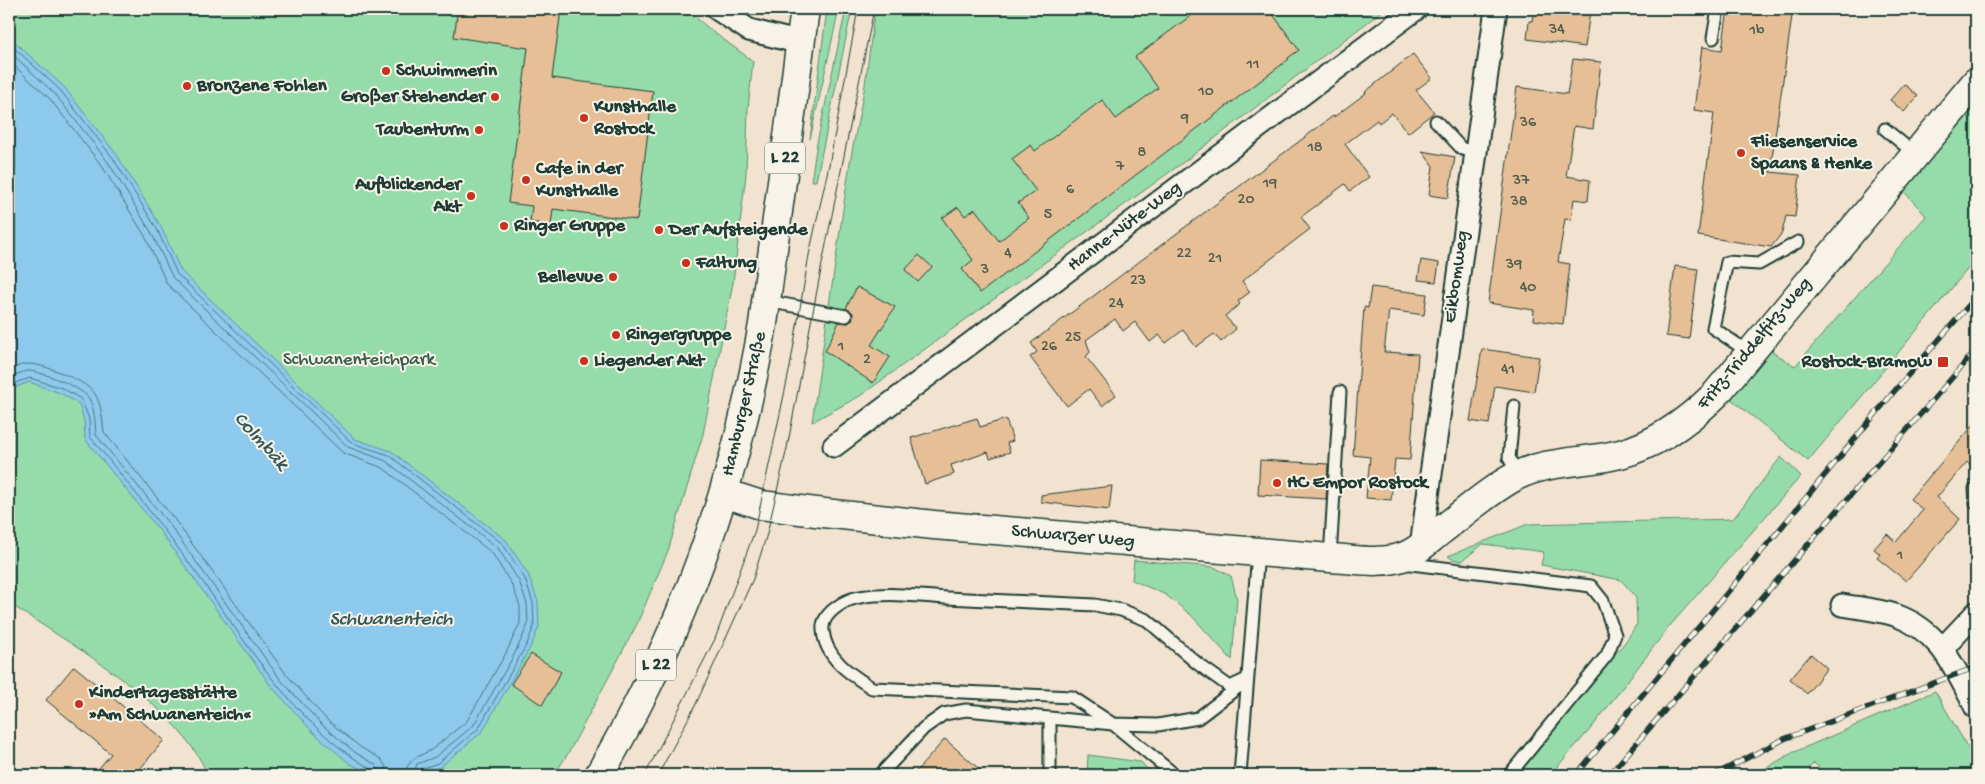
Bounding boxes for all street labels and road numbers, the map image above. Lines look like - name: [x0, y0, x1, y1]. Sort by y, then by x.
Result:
- road number: L 22: [765, 142, 805, 174]
- street label: Hanne-Nüte-Weg: [1063, 177, 1187, 277]
- street label: Eikbomweg: [1439, 229, 1475, 325]
- street label: Fritz-Triddelfitz-Weg: [1692, 273, 1817, 416]
- street label: Hamburger Straße: [717, 329, 773, 478]
- street label: Schwarzer Weg: [1010, 520, 1136, 554]
- road number: L 22: [636, 650, 676, 680]

